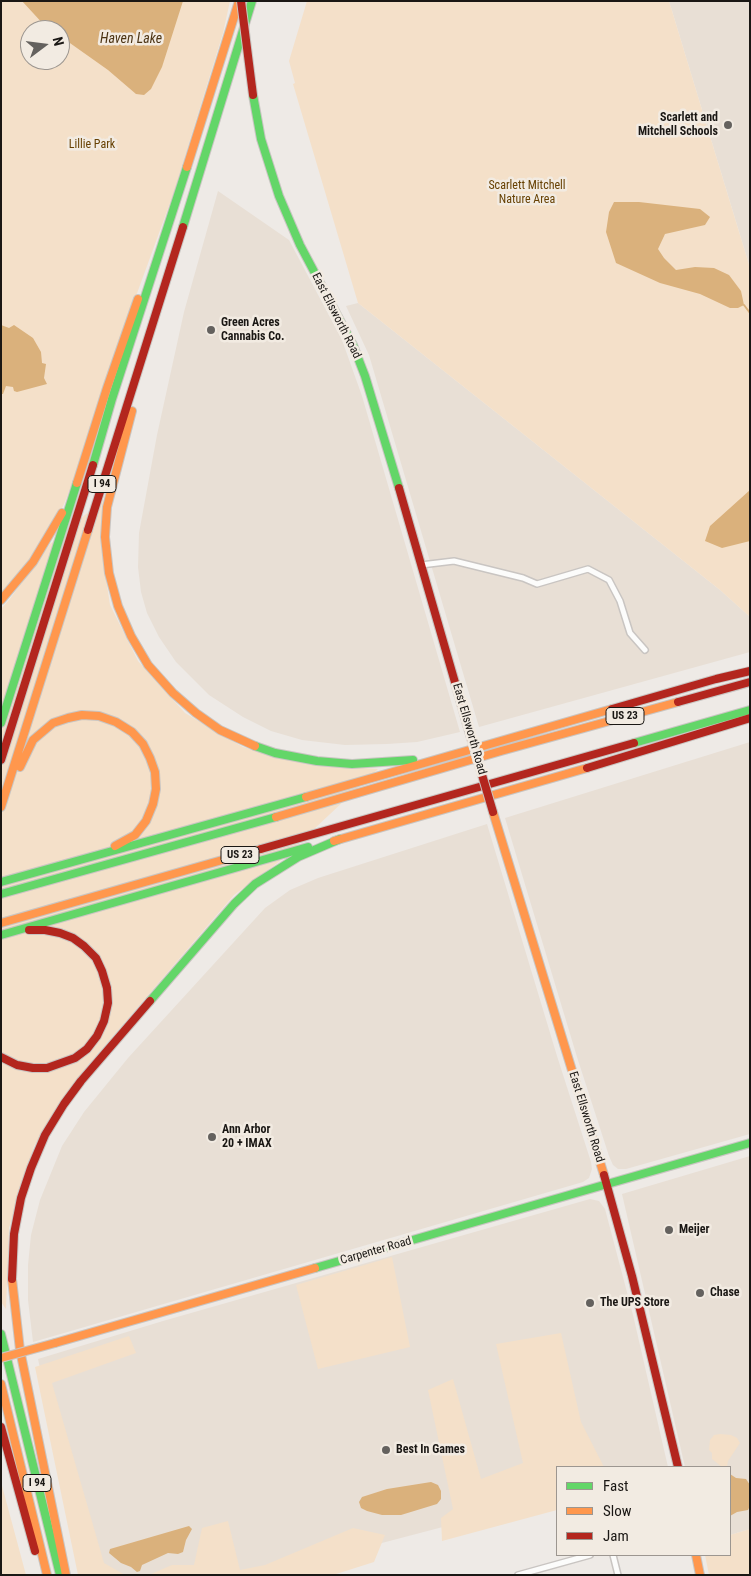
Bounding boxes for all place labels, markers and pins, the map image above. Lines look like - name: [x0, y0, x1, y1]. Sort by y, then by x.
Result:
- place label: Scarlett and Mitchell Schools: [638, 111, 718, 139]
- marker: Scarlett and Mitchell Schools: [722, 119, 734, 131]
- place label: Green Acres Cannabis Co.: [221, 316, 284, 344]
- marker: Green Acres Cannabis Co.: [205, 324, 217, 336]
- place label: Ann Arbor 20 + IMAX: [222, 1123, 272, 1151]
- marker: Ann Arbor 20 + IMAX: [206, 1131, 218, 1143]
- place label: Meijer: [679, 1223, 710, 1237]
- marker: Meijer: [663, 1224, 675, 1236]
- place label: Chase: [710, 1286, 740, 1300]
- marker: Chase: [694, 1287, 706, 1299]
- place label: The UPS Store: [600, 1296, 669, 1310]
- marker: The UPS Store: [584, 1297, 596, 1309]
- place label: Best In Games: [396, 1443, 465, 1457]
- marker: Best In Games: [380, 1444, 392, 1456]

